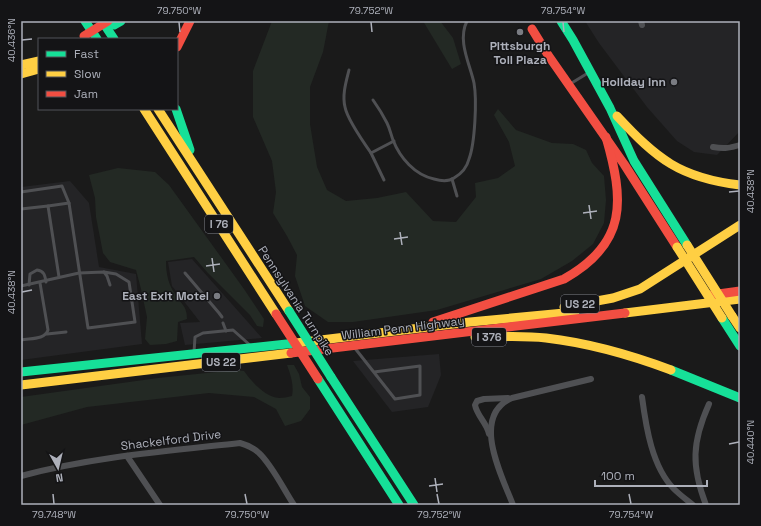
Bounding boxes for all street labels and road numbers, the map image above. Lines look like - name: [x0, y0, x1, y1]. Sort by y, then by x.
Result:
- road number: I 76: [205, 215, 233, 233]
- street label: Pennsylvania Turnpike: [254, 243, 338, 359]
- road number: US 22: [561, 295, 599, 313]
- street label: William Penn Highway: [341, 313, 465, 343]
- road number: I 376: [472, 328, 506, 346]
- road number: US 22: [202, 353, 240, 371]
- street label: Shackelford Drive: [120, 426, 222, 454]

